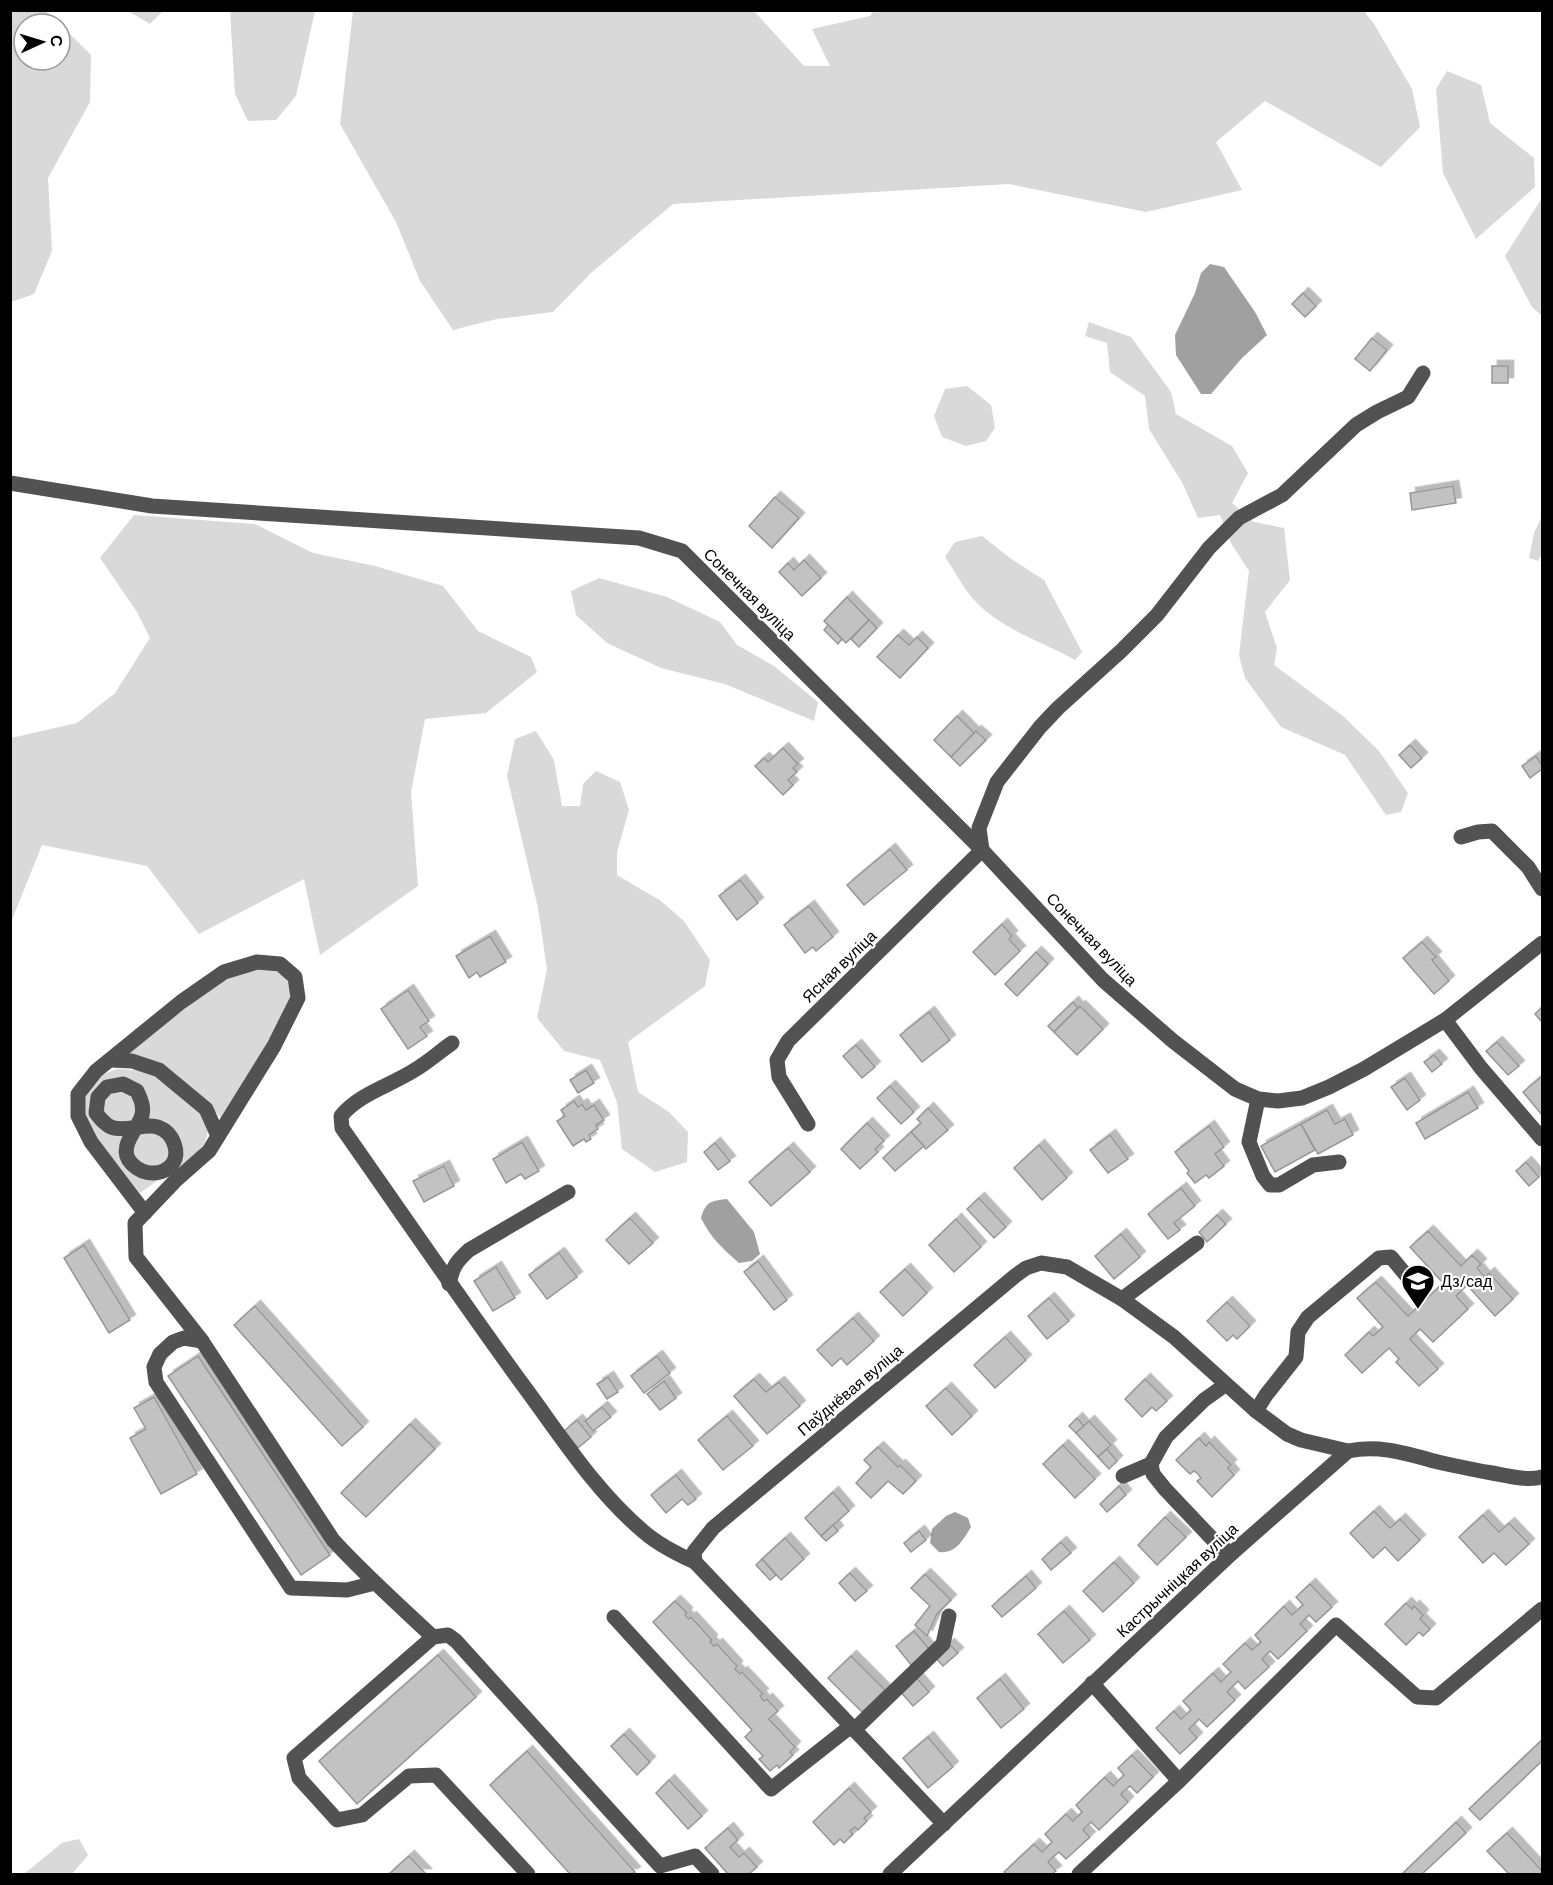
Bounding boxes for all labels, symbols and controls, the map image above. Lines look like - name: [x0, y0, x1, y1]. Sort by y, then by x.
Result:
- north arrow: [12, 12, 72, 72]
- text: С: [48, 34, 67, 48]
- street label: Сонечная вуліца: [700, 544, 800, 644]
- street label: Сонечная вуліца: [1043, 888, 1142, 989]
- street label: Ясная вуліца: [798, 925, 880, 1006]
- school or university icon: Дз/сад: [1400, 1263, 1436, 1310]
- place label: Дз/сад: [1441, 1271, 1493, 1290]
- street label: Паўднёвая вуліца: [793, 1340, 906, 1439]
- street label: Кастрычніцкая вуліца: [1112, 1519, 1241, 1641]

